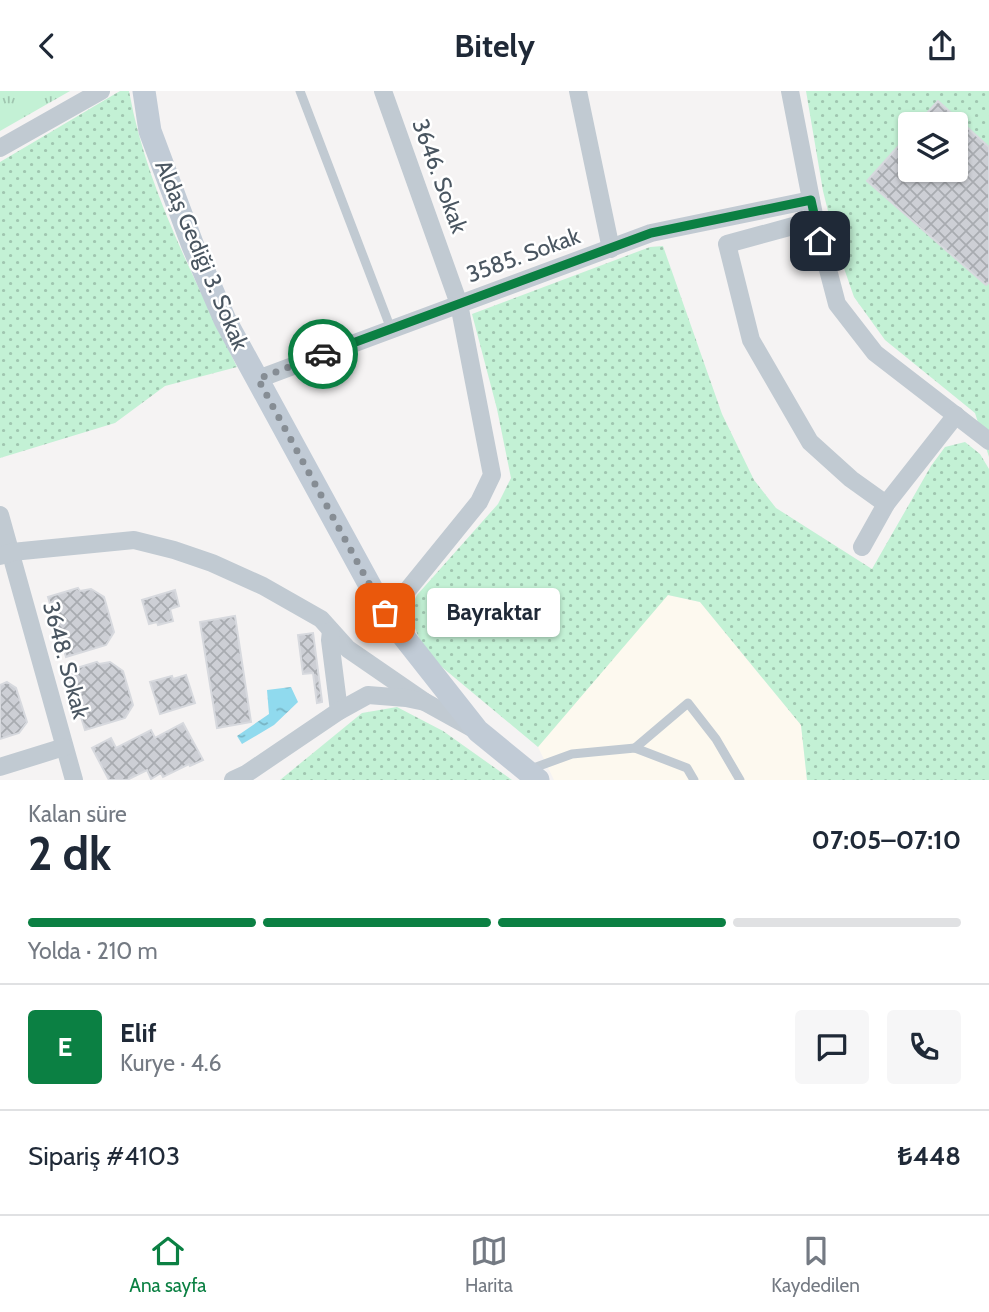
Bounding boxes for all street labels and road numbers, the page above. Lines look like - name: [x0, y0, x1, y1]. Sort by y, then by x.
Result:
- street label: 3646. Sokak: [406, 115, 474, 238]
- street label: Aldaş Gediği 3. Sokak: [149, 156, 255, 355]
- street label: 3585. Sokak: [462, 221, 584, 288]
- street label: 3648. Sokak: [37, 598, 95, 722]

